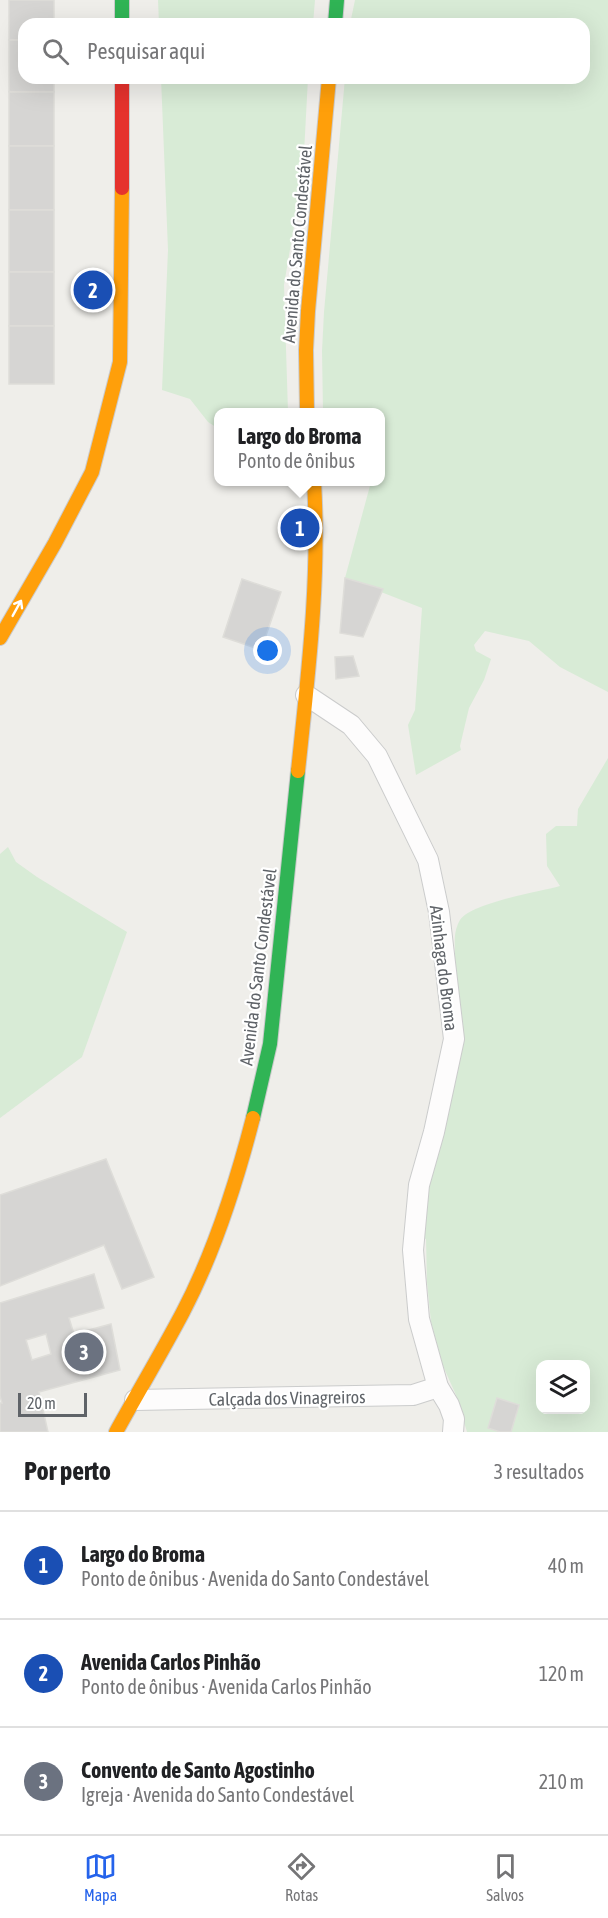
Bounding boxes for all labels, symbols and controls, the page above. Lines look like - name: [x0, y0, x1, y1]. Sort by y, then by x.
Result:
- search box: [18, 18, 590, 84]
- icon: search: [39, 35, 72, 68]
- text: Pesquisar aqui: [87, 38, 205, 64]
- street label: Avenida do Santo Condestável: [278, 144, 316, 344]
- pin: 2: [74, 268, 112, 312]
- popup: [214, 408, 385, 486]
- text: Largo do Broma: [237, 423, 362, 449]
- text: Ponto de ônibus: [237, 449, 355, 472]
- pin: 1: [280, 506, 320, 550]
- one-way arrow: [11, 600, 23, 617]
- your location: [253, 636, 282, 665]
- street label: Avenida do Santo Condestável: [235, 867, 281, 1067]
- street label: Azinhaga do Broma: [426, 904, 462, 1032]
- pin: 3: [64, 1330, 104, 1374]
- map controls: [536, 1360, 590, 1414]
- button: layers: [536, 1360, 590, 1414]
- street label: Calçada dos Vinagreiros: [208, 1386, 366, 1410]
- scale bar: [18, 1390, 87, 1418]
- text: 20 m: [27, 1394, 56, 1412]
- text: Por perto: [24, 1456, 111, 1486]
- text: 3 resultados: [494, 1460, 584, 1483]
- text: Largo do Broma: [81, 1541, 205, 1567]
- text: 1: [39, 1554, 48, 1577]
- text: 40 m: [548, 1554, 584, 1577]
- text: Ponto de ônibus · Avenida do Santo Condestável: [81, 1567, 429, 1590]
- text: Avenida Carlos Pinhão: [81, 1649, 261, 1675]
- text: 2: [39, 1662, 48, 1685]
- text: 120 m: [539, 1662, 584, 1685]
- text: Ponto de ônibus · Avenida Carlos Pinhão: [81, 1675, 372, 1698]
- text: Convento de Santo Agostinho: [81, 1757, 315, 1783]
- text: 3: [39, 1770, 48, 1793]
- text: 210 m: [539, 1770, 584, 1793]
- text: Igreja · Avenida do Santo Condestável: [81, 1783, 354, 1806]
- tab: Mapa: [84, 1850, 117, 1904]
- tab: Rotas: [285, 1850, 318, 1904]
- tab: Salvos: [486, 1850, 524, 1904]

